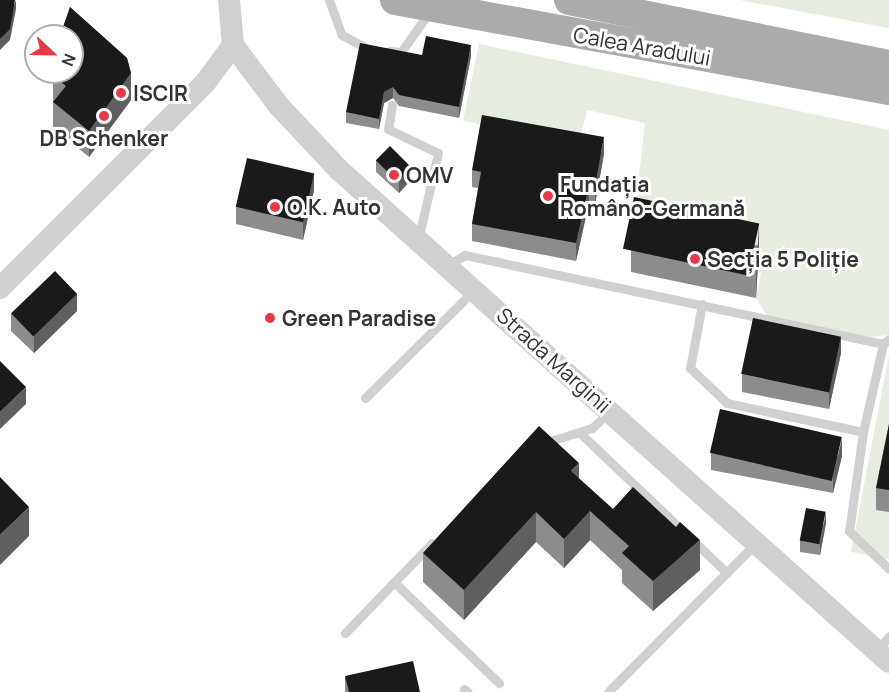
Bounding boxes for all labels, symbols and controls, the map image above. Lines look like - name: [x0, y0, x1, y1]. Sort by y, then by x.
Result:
- street label: Calea Aradului: [571, 22, 713, 70]
- north arrow: [24, 24, 84, 84]
- text: N: [56, 51, 81, 69]
- place label: ISCIR: [133, 80, 188, 106]
- marker: ISCIR: [114, 86, 128, 100]
- marker: DB Schenker: [97, 109, 111, 123]
- place label: DB Schenker: [40, 125, 168, 151]
- place label: OMV: [406, 162, 453, 188]
- marker: OMV: [387, 168, 401, 182]
- place label: Fundația Româno-Germană: [560, 171, 745, 221]
- marker: Fundația Româno-Germană: [541, 189, 555, 203]
- place label: O.K. Auto: [287, 194, 381, 220]
- marker: O.K. Auto: [268, 200, 282, 214]
- place label: Secția 5 Poliție: [707, 246, 859, 272]
- marker: Secția 5 Poliție: [688, 252, 702, 266]
- street label: Strada Marginii: [492, 302, 616, 418]
- place label: Green Paradise: [282, 305, 436, 331]
- marker: Green Paradise: [263, 311, 277, 325]

